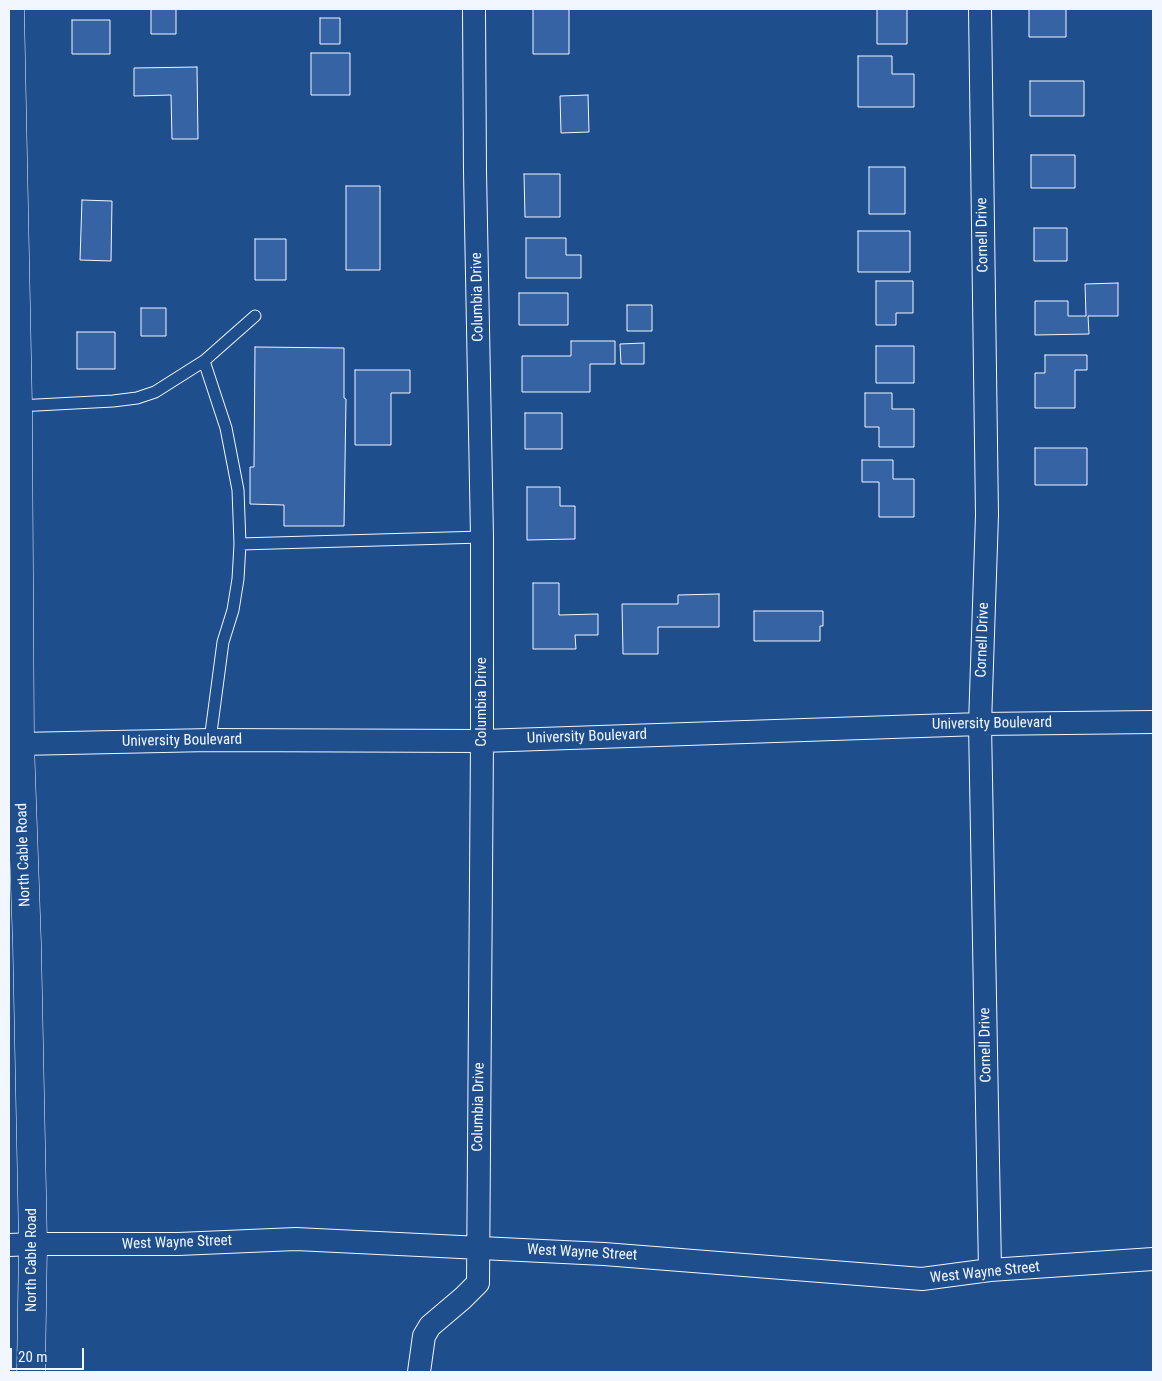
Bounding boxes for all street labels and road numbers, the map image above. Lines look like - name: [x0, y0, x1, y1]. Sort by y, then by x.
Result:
- street label: Cornell Drive: [973, 197, 993, 273]
- street label: Columbia Drive: [468, 252, 488, 342]
- street label: Cornell Drive: [973, 602, 993, 678]
- street label: Columbia Drive: [473, 657, 491, 747]
- street label: University Boulevard: [932, 714, 1052, 734]
- street label: University Boulevard: [527, 726, 647, 748]
- street label: University Boulevard: [122, 731, 242, 751]
- street label: North Cable Road: [13, 803, 35, 907]
- street label: Cornell Drive: [976, 1007, 996, 1083]
- street label: Columbia Drive: [469, 1062, 489, 1152]
- street label: North Cable Road: [23, 1208, 41, 1312]
- street label: West Wayne Street: [122, 1232, 232, 1254]
- street label: West Wayne Street: [526, 1241, 638, 1265]
- street label: West Wayne Street: [929, 1258, 1041, 1288]

